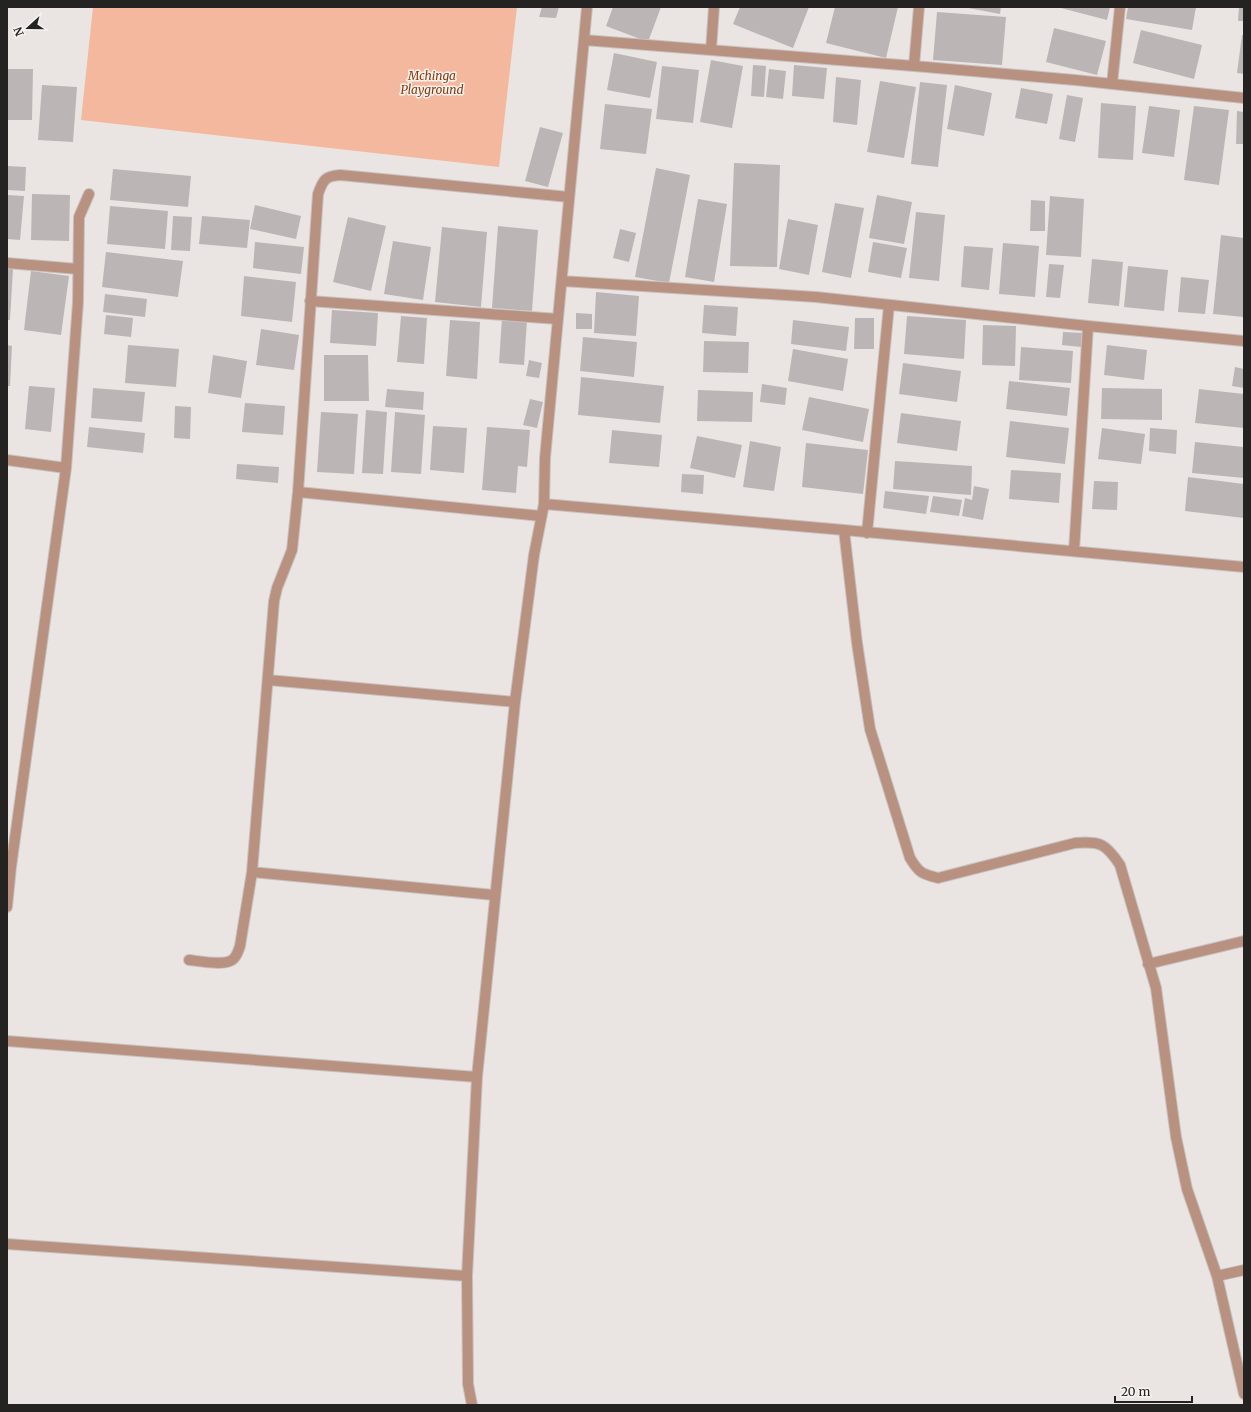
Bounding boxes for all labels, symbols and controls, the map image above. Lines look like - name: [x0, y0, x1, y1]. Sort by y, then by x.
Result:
- north arrow: [8, 8, 48, 48]
- text: N: [10, 25, 27, 38]
- park label: Mchinga Playground: [400, 68, 464, 97]
- scale bar: [1115, 1378, 1192, 1404]
- text: 20 m: [1121, 1384, 1150, 1399]

